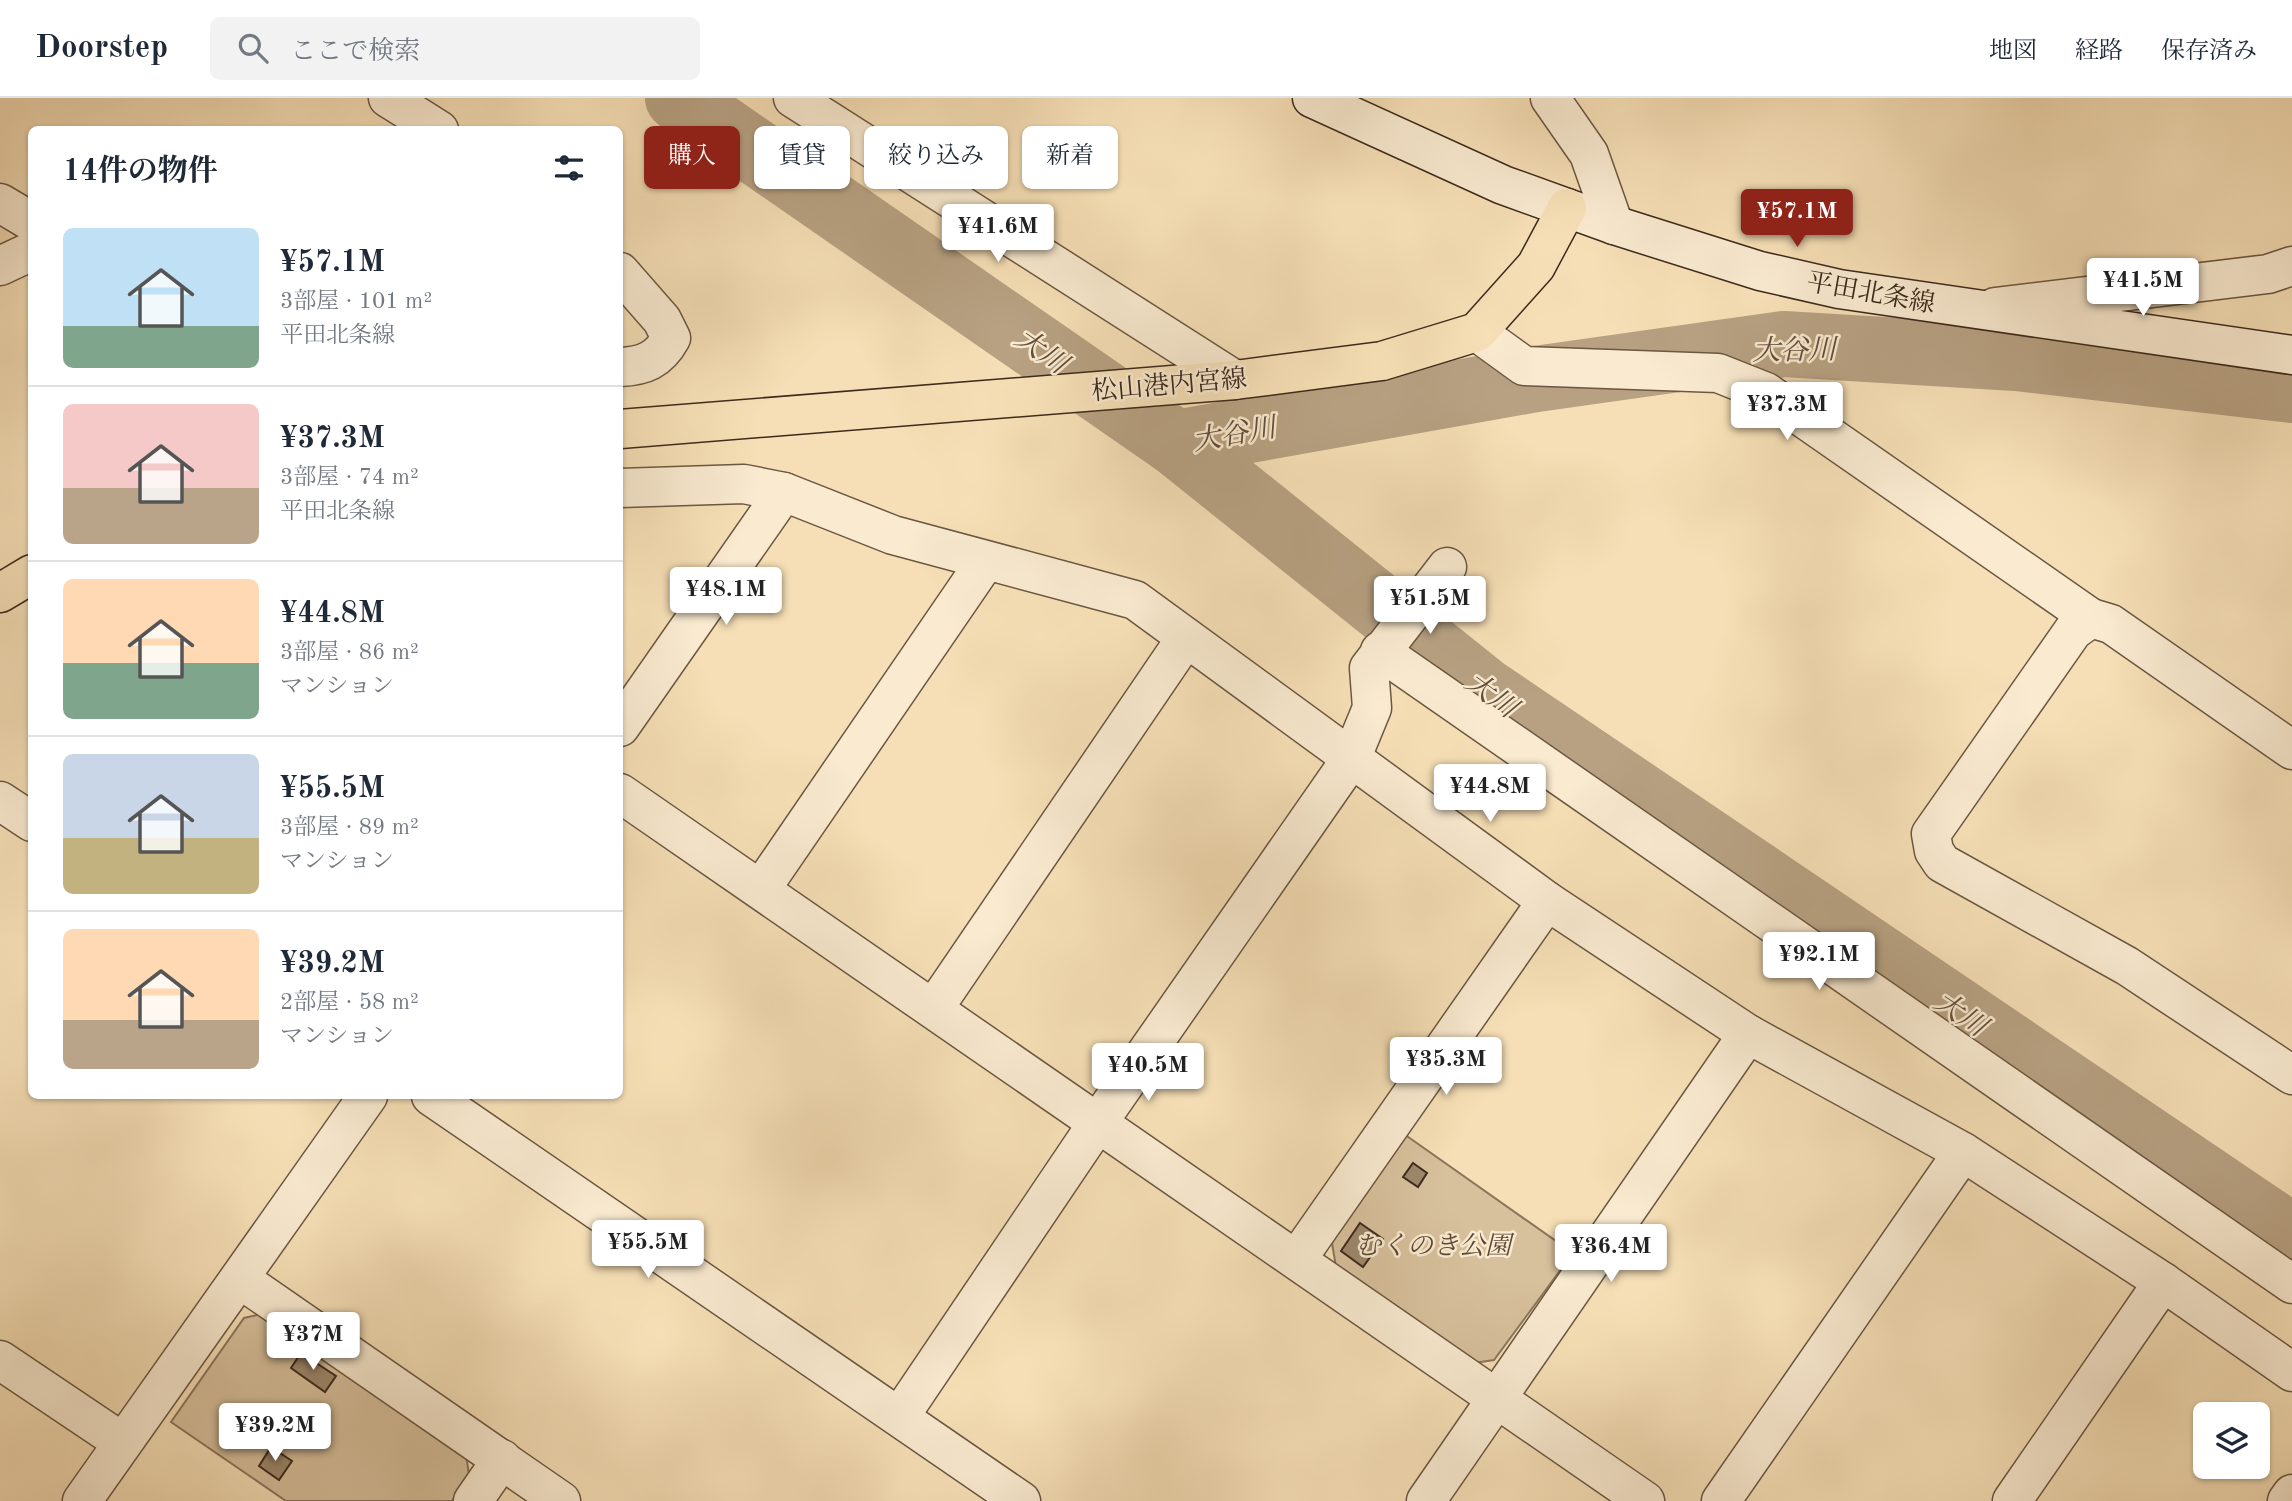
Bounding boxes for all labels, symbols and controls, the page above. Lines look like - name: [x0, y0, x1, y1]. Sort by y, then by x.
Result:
- search box: [210, 17, 700, 80]
- icon: search: [234, 29, 272, 67]
- text: Doorstep: [35, 32, 168, 65]
- text: ここで検索: [290, 39, 420, 65]
- text: 地図: [1989, 40, 2037, 64]
- text: 経路: [2075, 40, 2123, 64]
- text: 保存済み: [2161, 40, 2257, 64]
- chip: 購入: [644, 126, 740, 189]
- chip: 賃貸: [754, 126, 850, 189]
- chip: 絞り込み: [864, 126, 1008, 189]
- chip: 新着: [1022, 126, 1118, 189]
- icon: filters: [550, 149, 588, 187]
- text: 14件の物件: [63, 157, 218, 187]
- pin: ¥57.1M: [1740, 190, 1854, 249]
- text: ¥57.1M: [1757, 200, 1837, 223]
- pin: ¥41.6M: [941, 204, 1055, 264]
- text: ¥41.6M: [958, 215, 1038, 238]
- text: ¥57.1M: [280, 248, 385, 278]
- icon: home: [119, 256, 203, 340]
- pin: ¥41.5M: [2086, 258, 2200, 318]
- street label: 平田北条線: [1804, 268, 1937, 318]
- text: ¥41.5M: [2103, 269, 2183, 292]
- text: 3部屋 · 101 m²: [280, 290, 432, 313]
- water label: 大川: [1009, 322, 1075, 382]
- text: 平田北条線: [280, 324, 395, 347]
- water label: 大谷川: [1752, 334, 1839, 367]
- street label: 松山港内宮線: [1090, 364, 1248, 406]
- pin: ¥37.3M: [1730, 382, 1844, 442]
- text: ¥37.3M: [1747, 393, 1827, 416]
- water label: 大谷川: [1190, 411, 1281, 457]
- text: ¥37.3M: [280, 424, 385, 454]
- icon: home: [119, 432, 203, 516]
- text: 3部屋 · 74 m²: [280, 466, 419, 489]
- text: 平田北条線: [280, 500, 395, 523]
- pin: ¥48.1M: [669, 568, 783, 627]
- pin: ¥51.5M: [1373, 576, 1487, 636]
- text: ¥48.1M: [686, 578, 766, 601]
- text: ¥51.5M: [1390, 587, 1470, 610]
- text: ¥44.8M: [280, 599, 385, 629]
- icon: home: [119, 607, 203, 691]
- text: 3部屋 · 86 m²: [280, 641, 419, 664]
- water label: 大川: [1459, 666, 1525, 726]
- text: マンション: [280, 675, 394, 698]
- pin: ¥44.8M: [1433, 764, 1547, 824]
- text: ¥55.5M: [280, 774, 385, 804]
- text: ¥44.8M: [1450, 775, 1530, 798]
- icon: home: [119, 782, 203, 866]
- text: 3部屋 · 89 m²: [280, 816, 419, 839]
- text: マンション: [280, 850, 394, 873]
- pin: ¥92.1M: [1762, 932, 1876, 992]
- text: ¥92.1M: [1779, 943, 1859, 966]
- text: ¥39.2M: [280, 949, 385, 979]
- icon: home: [119, 957, 203, 1041]
- water label: 大川: [1928, 986, 1995, 1044]
- text: 2部屋 · 58 m²: [280, 991, 419, 1014]
- text: マンション: [280, 1025, 394, 1048]
- pin: ¥35.3M: [1389, 1038, 1503, 1097]
- pin: ¥40.5M: [1091, 1044, 1205, 1103]
- text: ¥35.3M: [1406, 1048, 1486, 1071]
- text: ¥40.5M: [1108, 1054, 1188, 1077]
- pin: ¥55.5M: [591, 1220, 705, 1280]
- pin: ¥36.4M: [1554, 1224, 1668, 1284]
- text: ¥55.5M: [608, 1231, 688, 1254]
- park label: むくのき公園: [1355, 1232, 1515, 1260]
- text: ¥36.4M: [1571, 1235, 1651, 1258]
- pin: ¥37M: [272, 1312, 354, 1372]
- text: ¥37M: [283, 1323, 343, 1346]
- map controls: [2193, 1402, 2270, 1479]
- button: layers: [2193, 1402, 2270, 1479]
- pin: ¥39.2M: [218, 1404, 332, 1463]
- text: ¥39.2M: [235, 1414, 315, 1437]

